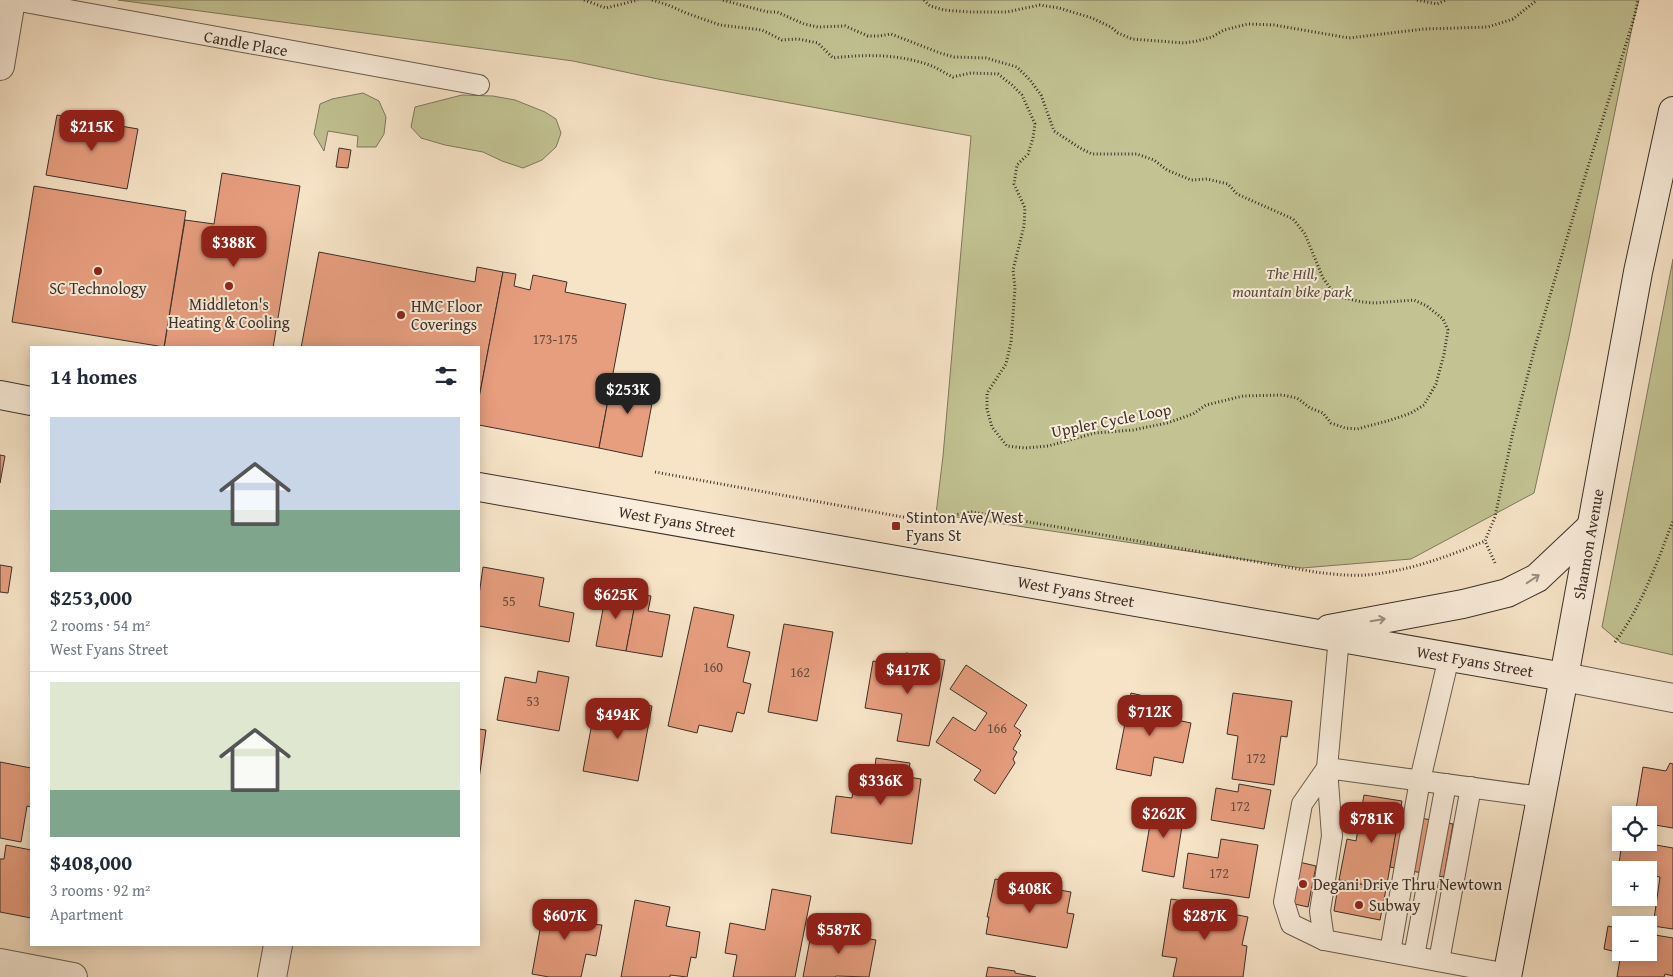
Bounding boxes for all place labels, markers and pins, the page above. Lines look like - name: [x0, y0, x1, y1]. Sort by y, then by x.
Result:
- pin: $215K: [57, 110, 127, 152]
- pin: $388K: [199, 226, 269, 268]
- marker: SC Technology: [92, 265, 104, 277]
- place label: SC Technology: [49, 276, 147, 300]
- marker: Middleton's Heating & Cooling: [223, 280, 235, 292]
- place label: Middleton's Heating & Cooling: [168, 292, 290, 334]
- place label: HMC Floor Coverings: [411, 294, 483, 336]
- marker: HMC Floor Coverings: [395, 309, 407, 321]
- pin: $253K: [593, 372, 663, 415]
- place label: Stinton Ave/West Fyans St: [906, 505, 1024, 547]
- marker: Stinton Ave/West Fyans St: [890, 520, 902, 532]
- pin: $625K: [581, 578, 651, 620]
- pin: $417K: [873, 652, 943, 695]
- pin: $712K: [1115, 694, 1185, 737]
- pin: $494K: [583, 698, 653, 740]
- pin: $336K: [846, 764, 916, 806]
- pin: $262K: [1129, 796, 1199, 839]
- pin: $781K: [1337, 802, 1407, 844]
- pin: $408K: [995, 872, 1065, 914]
- place label: Degani Drive Thru Newtown: [1313, 872, 1502, 896]
- marker: Degani Drive Thru Newtown: [1297, 878, 1309, 890]
- place label: Subway: [1369, 893, 1420, 917]
- pin: $607K: [530, 898, 600, 941]
- pin: $287K: [1170, 898, 1240, 941]
- marker: Subway: [1353, 899, 1365, 911]
- pin: $587K: [804, 912, 874, 955]

